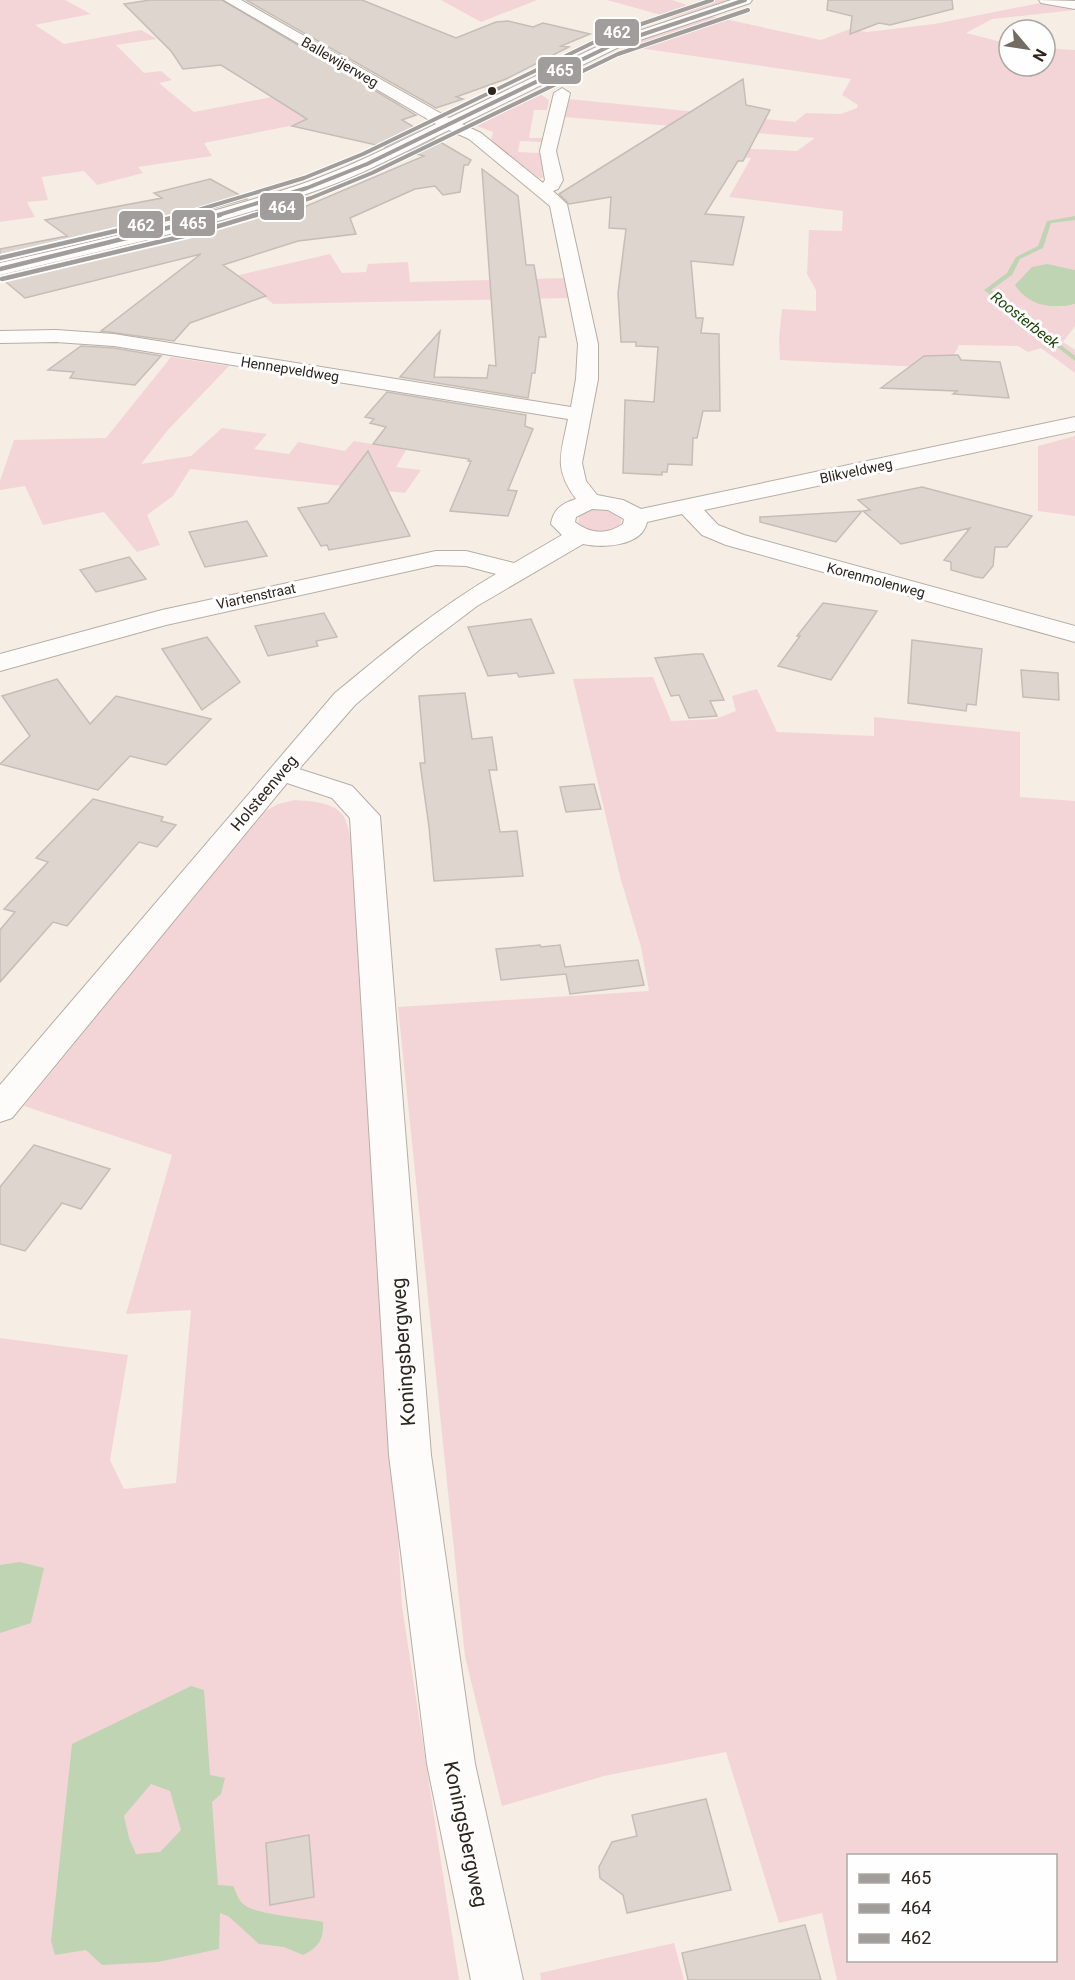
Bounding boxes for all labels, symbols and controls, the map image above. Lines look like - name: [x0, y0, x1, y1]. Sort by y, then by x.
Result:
- line badge: 462: [594, 18, 640, 47]
- north arrow: [997, 18, 1057, 78]
- text: 462: [603, 23, 631, 42]
- street label: Ballewijerweg: [299, 34, 381, 90]
- text: N: [1029, 45, 1051, 65]
- line badge: 465: [537, 56, 582, 85]
- text: 465: [546, 61, 574, 80]
- unlabelled marker: [486, 85, 498, 97]
- line badge: 464: [259, 192, 305, 221]
- text: 464: [268, 198, 296, 217]
- line badge: 465: [171, 209, 216, 237]
- line badge: 462: [118, 210, 164, 239]
- text: 465: [179, 214, 207, 233]
- text: 462: [127, 216, 155, 235]
- water label: Roosterbeek: [987, 288, 1063, 353]
- street label: Hennepveldweg: [240, 353, 340, 385]
- street label: Blikveldweg: [818, 455, 894, 487]
- street label: Korenmolenweg: [825, 559, 927, 601]
- street label: Viartenstraat: [215, 580, 298, 612]
- street label: Holsteenweg: [227, 751, 301, 835]
- street label: Koningsbergweg: [386, 1277, 420, 1427]
- street label: Koningsbergweg: [439, 1759, 493, 1909]
- legend: [847, 1854, 1057, 1962]
- text: 465: [901, 1867, 931, 1888]
- text: 464: [901, 1897, 931, 1918]
- text: 462: [901, 1927, 931, 1948]

